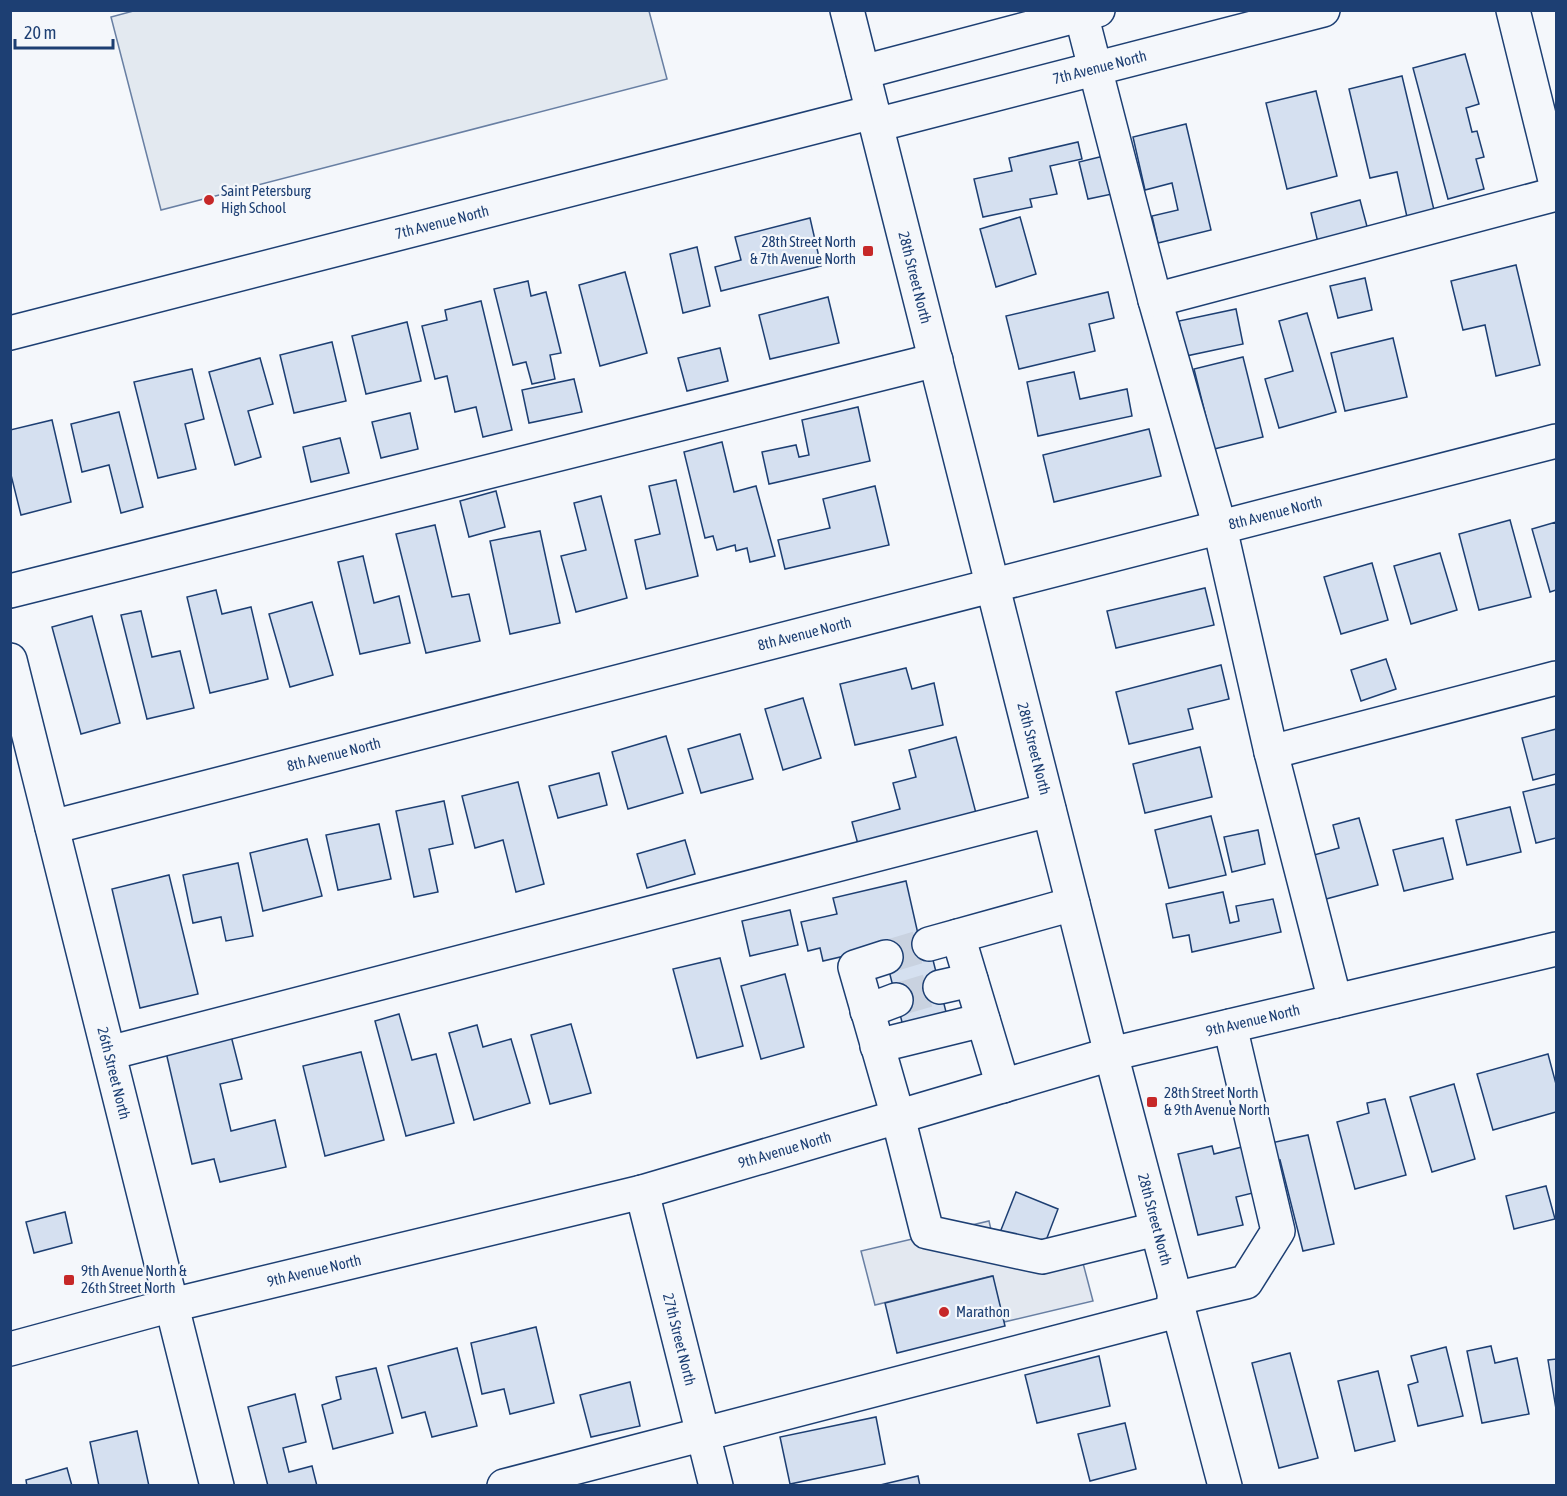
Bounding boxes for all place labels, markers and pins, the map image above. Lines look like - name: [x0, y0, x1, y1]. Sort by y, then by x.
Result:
- place label: Saint Petersburg High School: [221, 182, 311, 216]
- marker: Saint Petersburg High School: [202, 193, 216, 207]
- place label: 28th Street North & 7th Avenue North: [750, 233, 856, 267]
- marker: 28th Street North & 7th Avenue North: [861, 244, 875, 258]
- place label: 28th Street North & 9th Avenue North: [1164, 1084, 1270, 1118]
- marker: 28th Street North & 9th Avenue North: [1145, 1095, 1159, 1109]
- place label: 9th Avenue North & 26th Street North: [81, 1262, 187, 1296]
- marker: 9th Avenue North & 26th Street North: [62, 1273, 76, 1287]
- place label: Marathon: [956, 1303, 1010, 1320]
- marker: Marathon: [937, 1305, 951, 1319]

